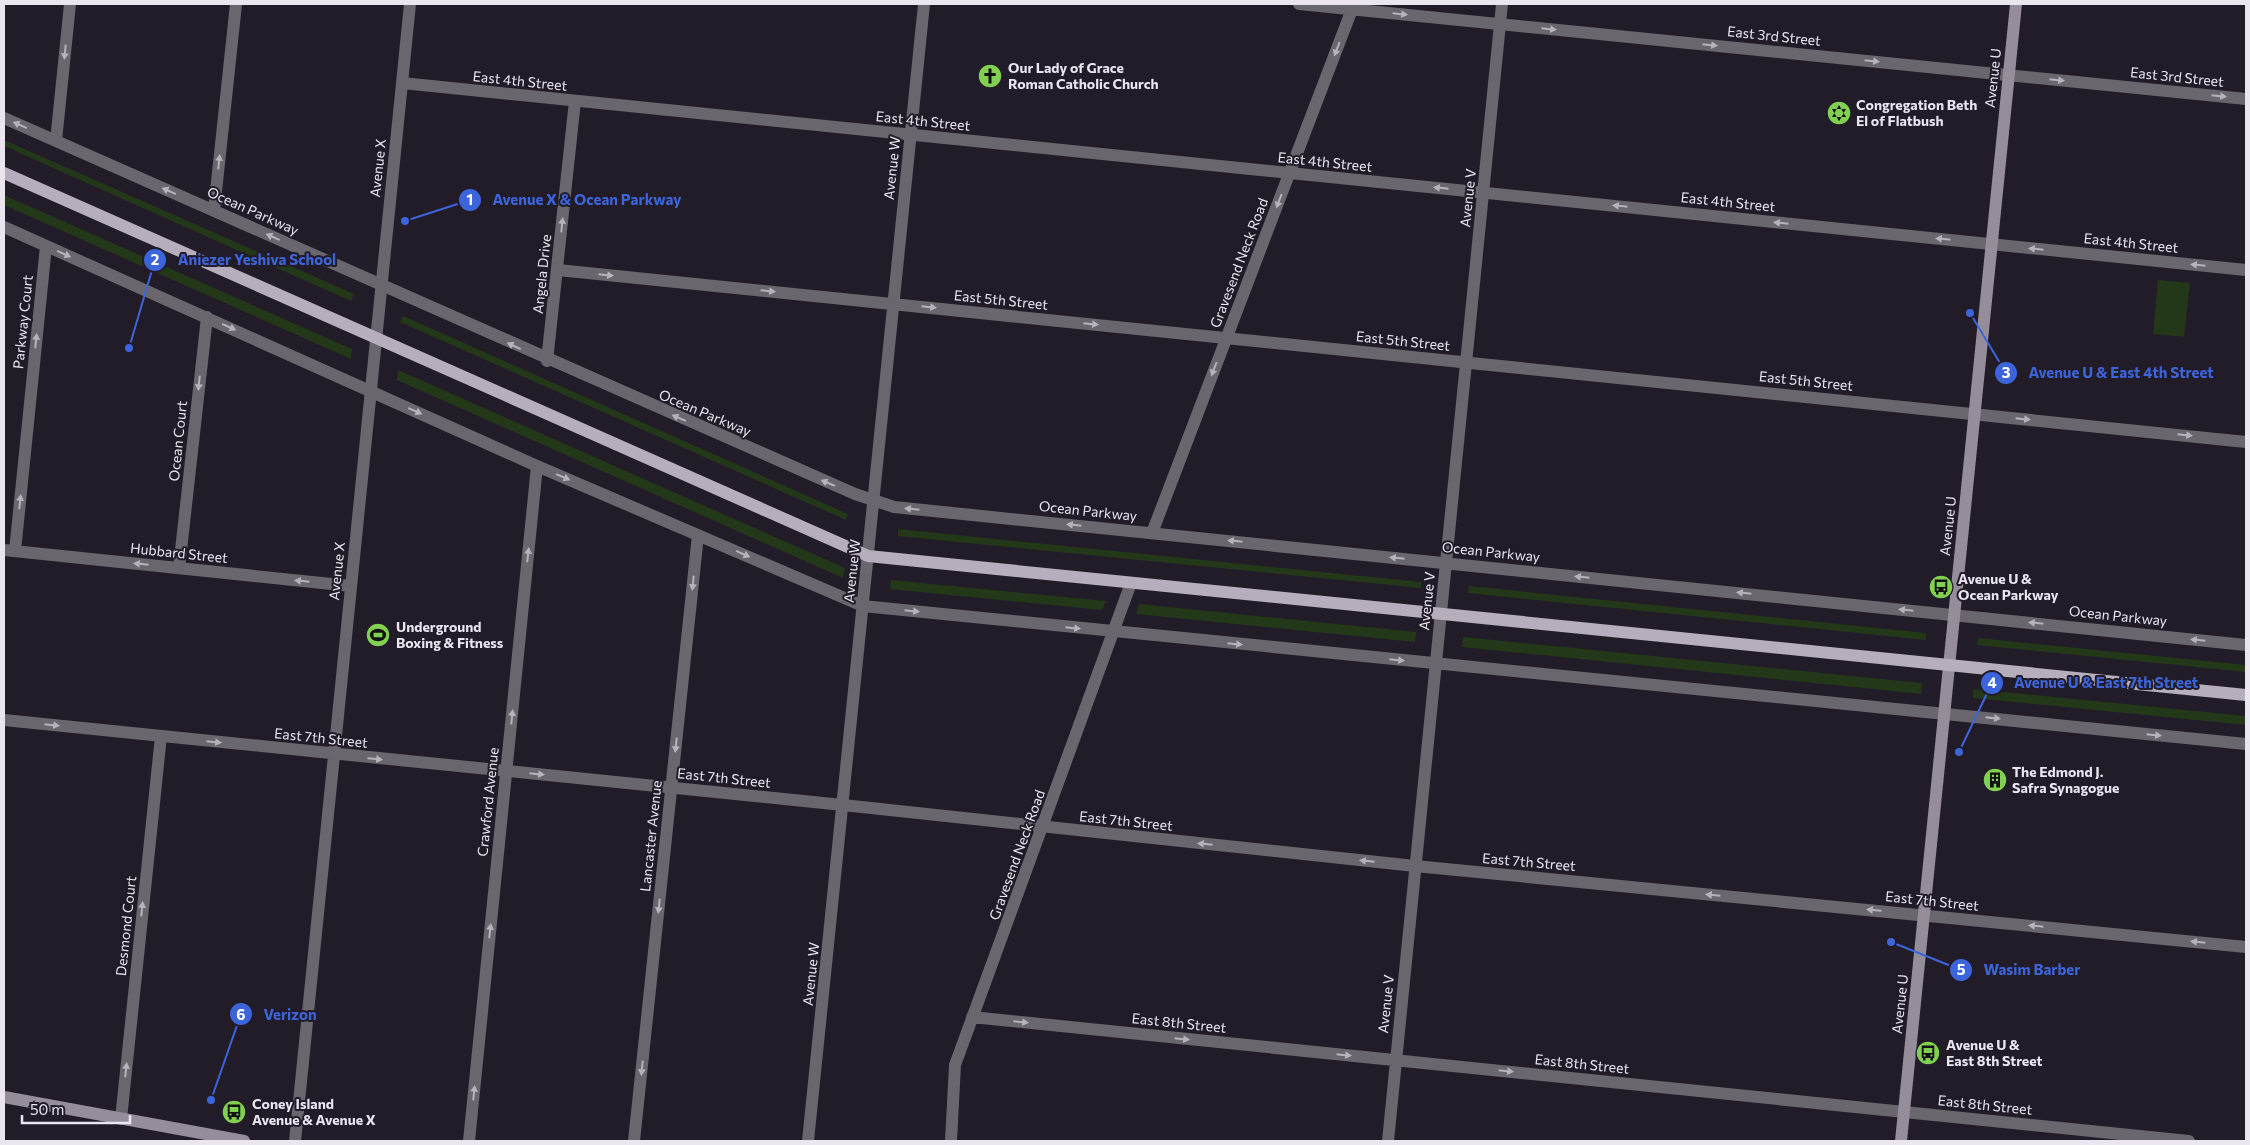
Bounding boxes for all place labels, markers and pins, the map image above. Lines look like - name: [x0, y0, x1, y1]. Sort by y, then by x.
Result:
- place label: Our Lady of Grace Roman Catholic Church: [1008, 59, 1159, 92]
- church icon: Our Lady of Grace Roman Catholic Church: [977, 63, 1003, 89]
- place label: Congregation Beth El of Flatbush: [1856, 96, 1977, 129]
- synagogue icon: Congregation Beth El of Flatbush: [1826, 100, 1852, 126]
- callout: Avenue X & Ocean Parkway: [457, 185, 691, 215]
- callout: Aniezer Yeshiva School: [142, 245, 346, 275]
- callout: Avenue U & East 4th Street: [1993, 358, 2223, 388]
- place label: Avenue U & Ocean Parkway: [1958, 570, 2059, 603]
- bus stop icon: Avenue U & Ocean Parkway: [1928, 574, 1954, 600]
- place label: Underground Boxing & Fitness: [396, 618, 504, 651]
- sports icon: Underground Boxing & Fitness: [365, 622, 391, 648]
- callout: Avenue U & East 7th Street: [1979, 668, 2208, 698]
- place label: The Edmond J. Safra Synagogue: [2012, 763, 2119, 796]
- building icon: The Edmond J. Safra Synagogue: [1982, 767, 2008, 793]
- callout: Wasim Barber: [1948, 955, 2090, 985]
- callout: Verizon: [229, 999, 327, 1029]
- place label: Avenue U & East 8th Street: [1946, 1036, 2043, 1069]
- bus stop icon: Avenue U & East 8th Street: [1915, 1040, 1941, 1066]
- place label: Coney Island Avenue & Avenue X: [252, 1095, 376, 1128]
- bus stop icon: Coney Island Avenue & Avenue X: [221, 1099, 247, 1125]

